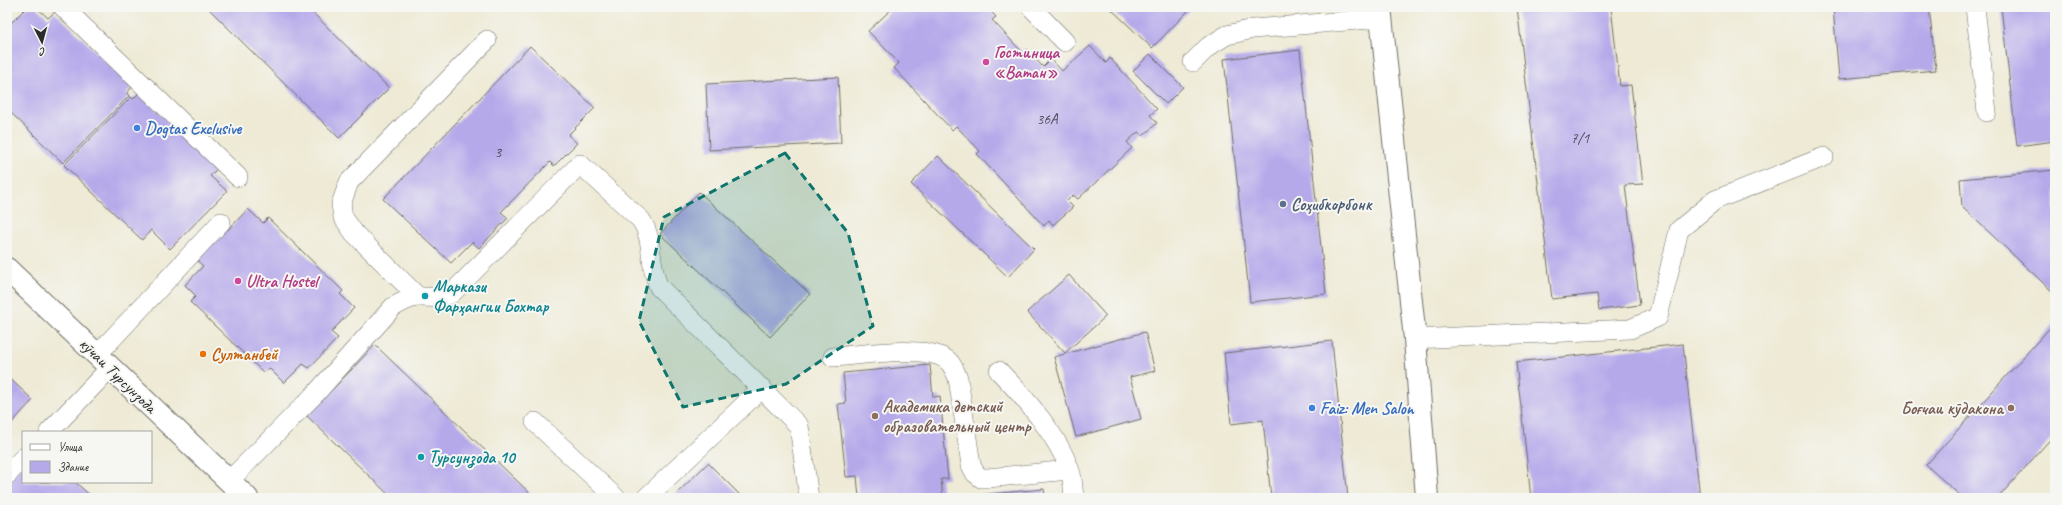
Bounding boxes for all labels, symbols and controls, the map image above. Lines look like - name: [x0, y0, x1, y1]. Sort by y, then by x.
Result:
- north arrow: [22, 22, 62, 62]
- place label: Гостиница «Ватан»: [994, 42, 1061, 83]
- text: С: [38, 45, 46, 59]
- marker: Гостиница «Ватан»: [981, 57, 991, 67]
- house number: 36А: [1036, 110, 1059, 129]
- place label: Dogtas Exclusive: [145, 118, 243, 139]
- marker: Dogtas Exclusive: [132, 123, 142, 133]
- house number: 7/1: [1571, 129, 1590, 148]
- house number: 3: [495, 143, 503, 162]
- place label: Соҳибкорбонк: [1291, 194, 1373, 215]
- marker: Соҳибкорбонк: [1278, 199, 1288, 209]
- place label: Ultra Hostel: [246, 271, 320, 292]
- marker: Ultra Hostel: [233, 276, 243, 286]
- place label: Маркази Фарҳангии Бохтар: [433, 276, 550, 317]
- marker: Маркази Фарҳангии Бохтар: [420, 291, 430, 301]
- street label: кӯчаи Турсунзода: [74, 333, 162, 420]
- place label: Султанбей: [211, 344, 279, 365]
- marker: Султанбей: [198, 349, 208, 359]
- place label: Академика детский образовательный центр: [883, 396, 1032, 437]
- place label: Faiz: Men Salon: [1320, 398, 1415, 419]
- place label: Боғчаи кӯдакона: [1901, 398, 2005, 419]
- marker: Faiz: Men Salon: [1307, 403, 1317, 413]
- marker: Боғчаи кӯдакона: [2006, 403, 2016, 413]
- marker: Академика детский образовательный центр: [870, 411, 880, 421]
- legend: [22, 431, 152, 483]
- text: Улица: [58, 439, 83, 455]
- place label: Турсунзода 10: [429, 447, 517, 469]
- marker: Турсунзода 10: [416, 452, 426, 462]
- text: Здание: [58, 459, 89, 475]

